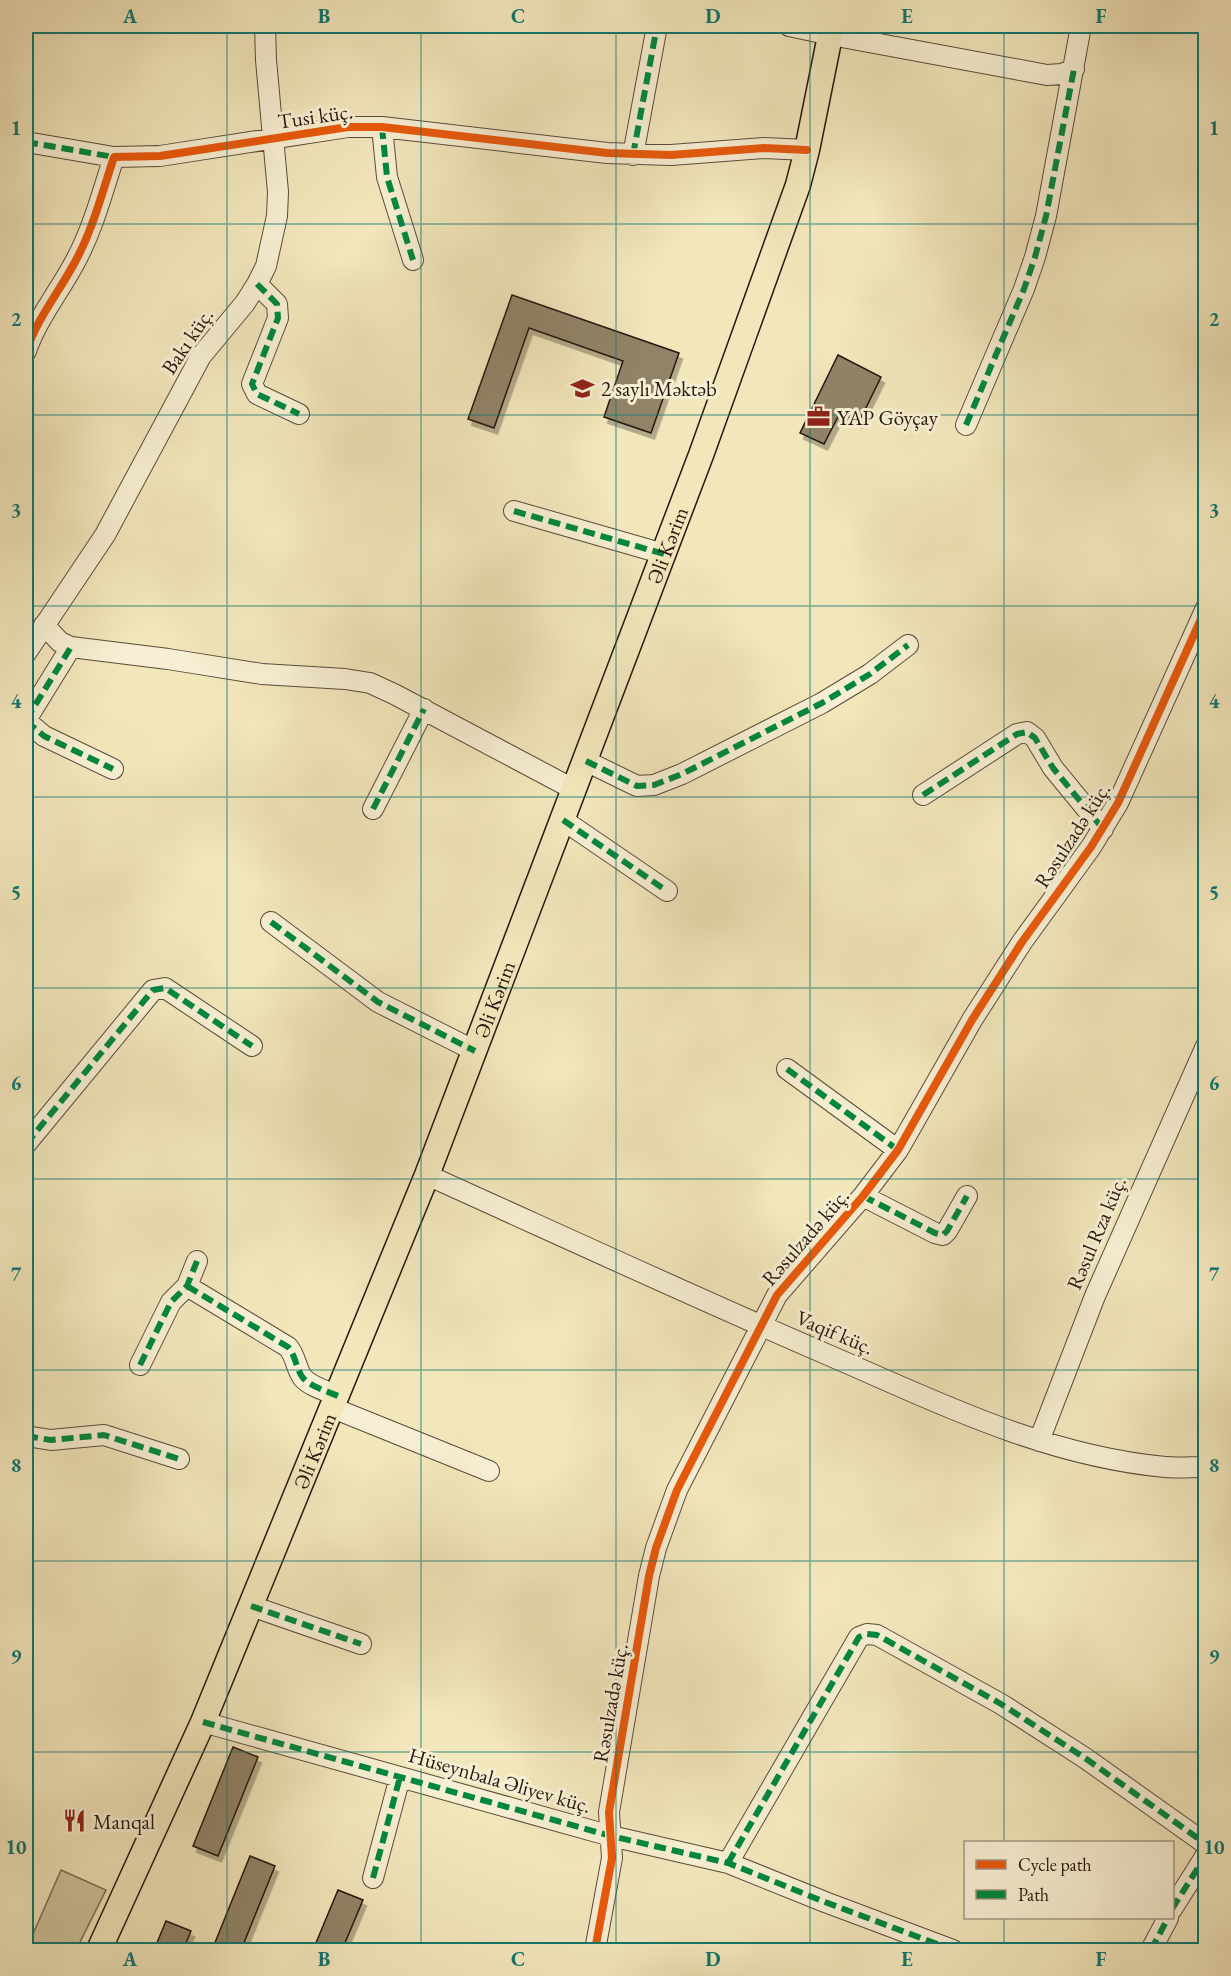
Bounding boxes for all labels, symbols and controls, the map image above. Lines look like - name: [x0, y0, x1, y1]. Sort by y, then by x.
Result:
- text: A: [122, 3, 138, 29]
- text: B: [318, 3, 330, 29]
- text: C: [511, 3, 525, 29]
- text: D: [705, 3, 721, 29]
- text: E: [901, 3, 913, 29]
- text: F: [1096, 3, 1107, 29]
- street label: Tusi küç.: [276, 97, 354, 135]
- text: 1: [11, 115, 21, 141]
- text: 1: [1209, 115, 1219, 141]
- street label: Bakı küç.: [155, 303, 219, 379]
- text: 2: [11, 306, 22, 332]
- text: 2: [1209, 306, 1220, 332]
- school or university icon: 2 saylı Məktəb: [570, 375, 596, 401]
- place label: 2 saylı Məktəb: [601, 375, 717, 402]
- office icon: YAP Göyçay: [806, 404, 832, 430]
- place label: YAP Göyçay: [837, 404, 939, 431]
- text: 3: [11, 497, 21, 523]
- text: 3: [1209, 497, 1219, 523]
- street label: Əli Kərim: [640, 503, 694, 587]
- text: 4: [11, 688, 22, 714]
- text: 4: [1209, 688, 1220, 714]
- street label: Rəsulzadə küç.: [1028, 777, 1116, 893]
- text: 5: [11, 879, 21, 905]
- text: 5: [1209, 879, 1219, 905]
- street label: Əli Kərim: [467, 957, 521, 1041]
- text: 6: [11, 1070, 22, 1096]
- text: 6: [1209, 1070, 1220, 1096]
- street label: Rəsul Rza küç.: [1060, 1172, 1132, 1294]
- street label: Rəsulzadə küç.: [755, 1183, 855, 1291]
- text: 7: [11, 1261, 22, 1287]
- text: 7: [1209, 1261, 1220, 1287]
- street label: Vaqif küç.: [792, 1304, 878, 1360]
- street label: Əli Kərim: [287, 1408, 342, 1493]
- text: 8: [11, 1452, 21, 1478]
- text: 8: [1209, 1452, 1219, 1478]
- street label: Rəsulzadə küç.: [586, 1641, 634, 1765]
- text: 9: [11, 1643, 22, 1669]
- text: 9: [1209, 1643, 1220, 1669]
- street label: Hüseynbala Əliyev küç.: [406, 1741, 594, 1819]
- restaurant icon: Manqal: [62, 1808, 88, 1834]
- place label: Manqal: [93, 1808, 155, 1835]
- text: 10: [5, 1834, 27, 1860]
- text: 10: [1203, 1834, 1225, 1860]
- legend: [964, 1841, 1174, 1919]
- text: Cycle path: [1018, 1853, 1092, 1876]
- text: Path: [1018, 1883, 1049, 1906]
- text: A: [122, 1946, 138, 1972]
- text: B: [318, 1946, 330, 1972]
- text: C: [511, 1946, 525, 1972]
- text: D: [705, 1946, 721, 1972]
- text: E: [901, 1946, 913, 1972]
- text: F: [1096, 1946, 1107, 1972]

